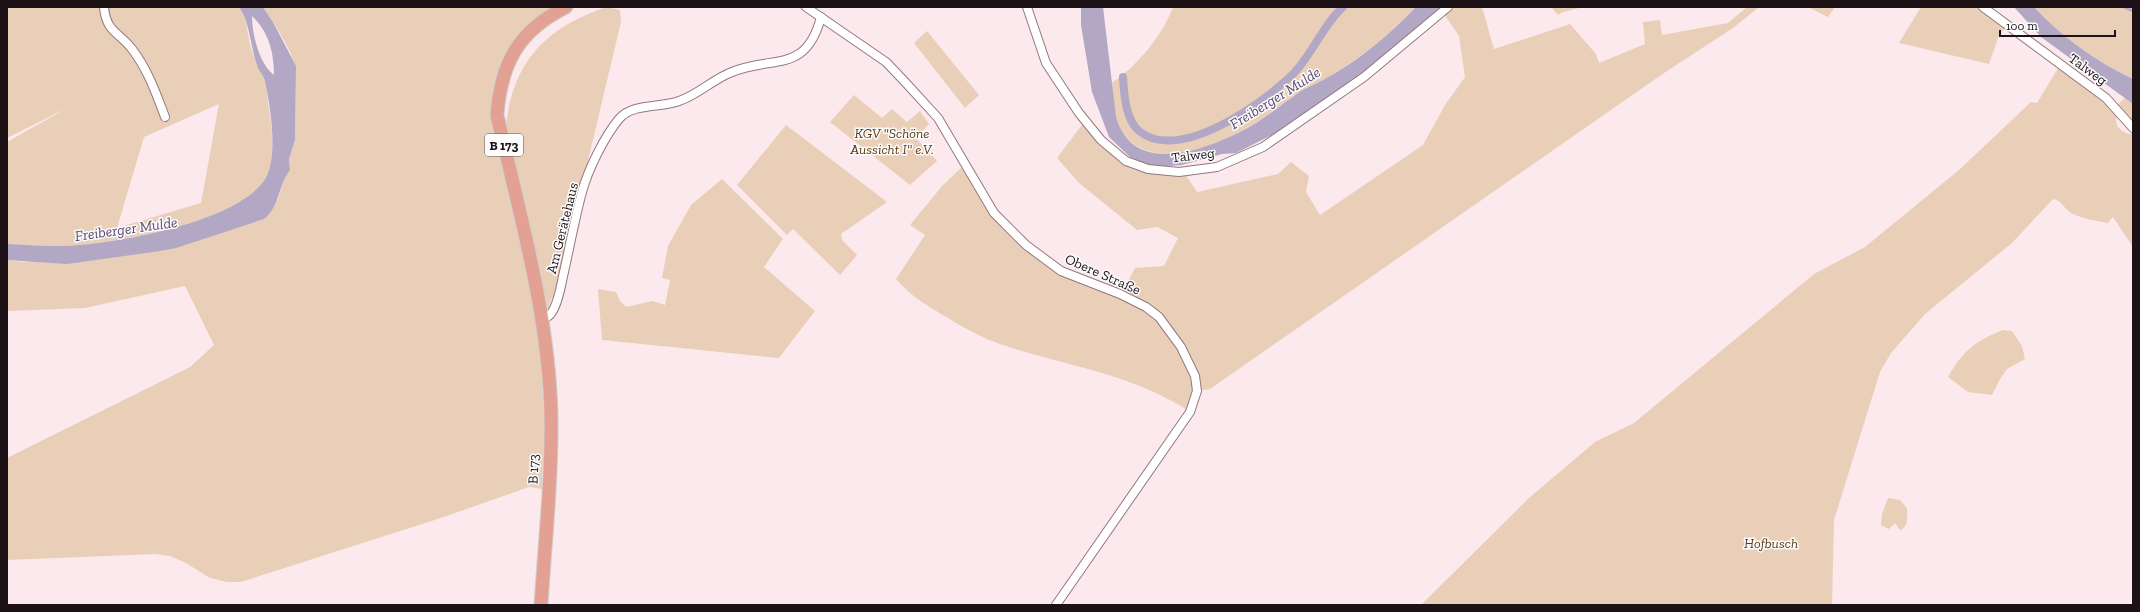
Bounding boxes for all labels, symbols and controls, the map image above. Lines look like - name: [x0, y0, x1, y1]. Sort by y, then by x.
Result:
- scale bar: [2000, 12, 2115, 38]
- text: 100 m: [2006, 19, 2038, 33]
- street label: Talweg: [2065, 50, 2111, 89]
- water label: Freiberger Mulde: [1226, 63, 1324, 133]
- park label: KGV "Schöne Aussicht I" e.V.: [849, 125, 934, 158]
- road number: B 173: [485, 134, 523, 156]
- street label: Talweg: [1170, 144, 1216, 167]
- street label: Am Gerätehaus: [543, 181, 582, 276]
- water label: Freiberger Mulde: [73, 213, 179, 245]
- street label: Obere Straße: [1062, 250, 1144, 299]
- street label: B 173: [524, 453, 543, 484]
- park label: Hofbusch: [1744, 535, 1798, 552]

